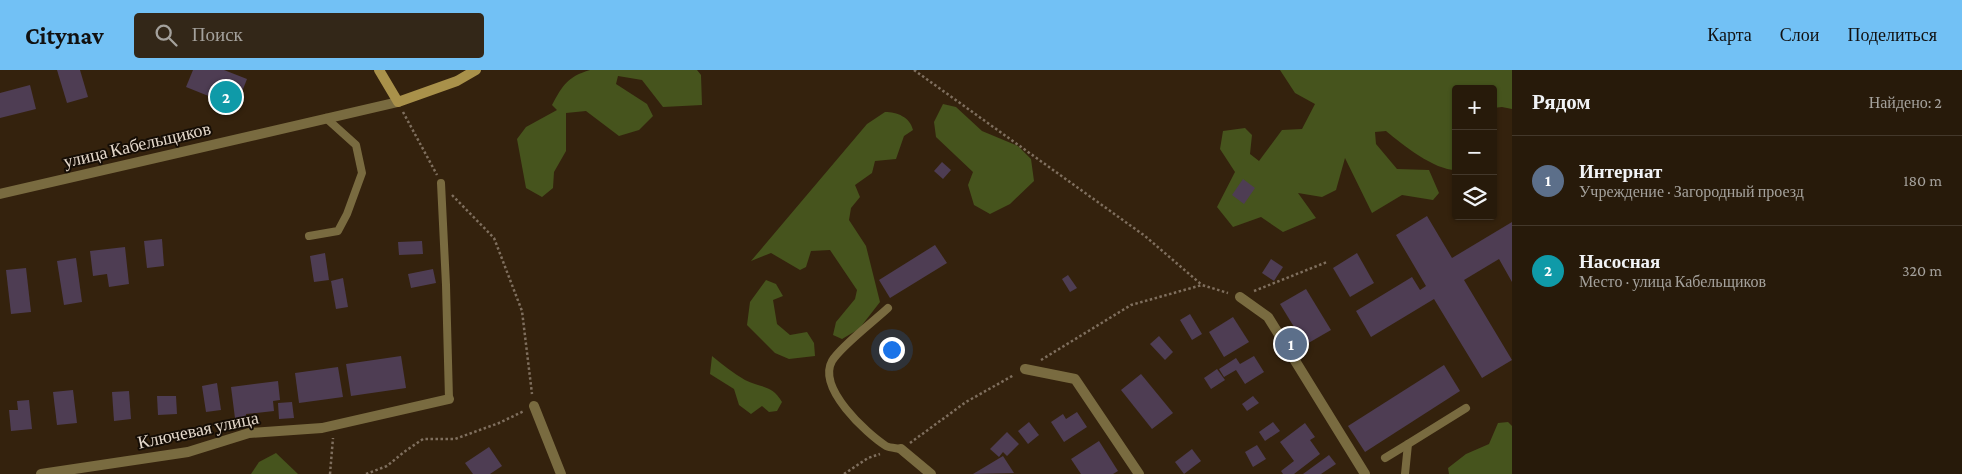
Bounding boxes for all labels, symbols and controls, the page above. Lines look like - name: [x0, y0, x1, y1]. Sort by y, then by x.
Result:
- search box: [134, 13, 484, 58]
- icon: search: [152, 21, 180, 49]
- text: Citynav: [25, 22, 104, 49]
- text: Поиск: [192, 24, 243, 45]
- text: Карта: [1707, 25, 1752, 45]
- text: Слои: [1780, 25, 1819, 45]
- text: Поделиться: [1847, 25, 1937, 45]
- pin: 2: [210, 78, 242, 116]
- map controls: [1452, 85, 1497, 220]
- button: +: [1452, 85, 1497, 130]
- text: Рядом: [1532, 90, 1591, 114]
- text: Найдено: 2: [1869, 94, 1942, 111]
- street label: улица Кабельщиков: [61, 118, 213, 172]
- button: −: [1452, 130, 1497, 175]
- text: Интернат: [1579, 161, 1662, 182]
- text: 1: [1545, 172, 1551, 189]
- text: 180 m: [1903, 172, 1942, 189]
- button: layers: [1452, 175, 1497, 220]
- text: Учреждение · Загородный проезд: [1579, 183, 1804, 200]
- text: Насосная: [1579, 251, 1660, 272]
- text: 2: [1544, 262, 1552, 279]
- text: 320 m: [1902, 262, 1942, 279]
- text: Место · улица Кабельщиков: [1579, 273, 1766, 290]
- pin: 1: [1275, 325, 1307, 363]
- your location: [879, 337, 905, 363]
- street label: Ключевая улица: [136, 407, 260, 453]

